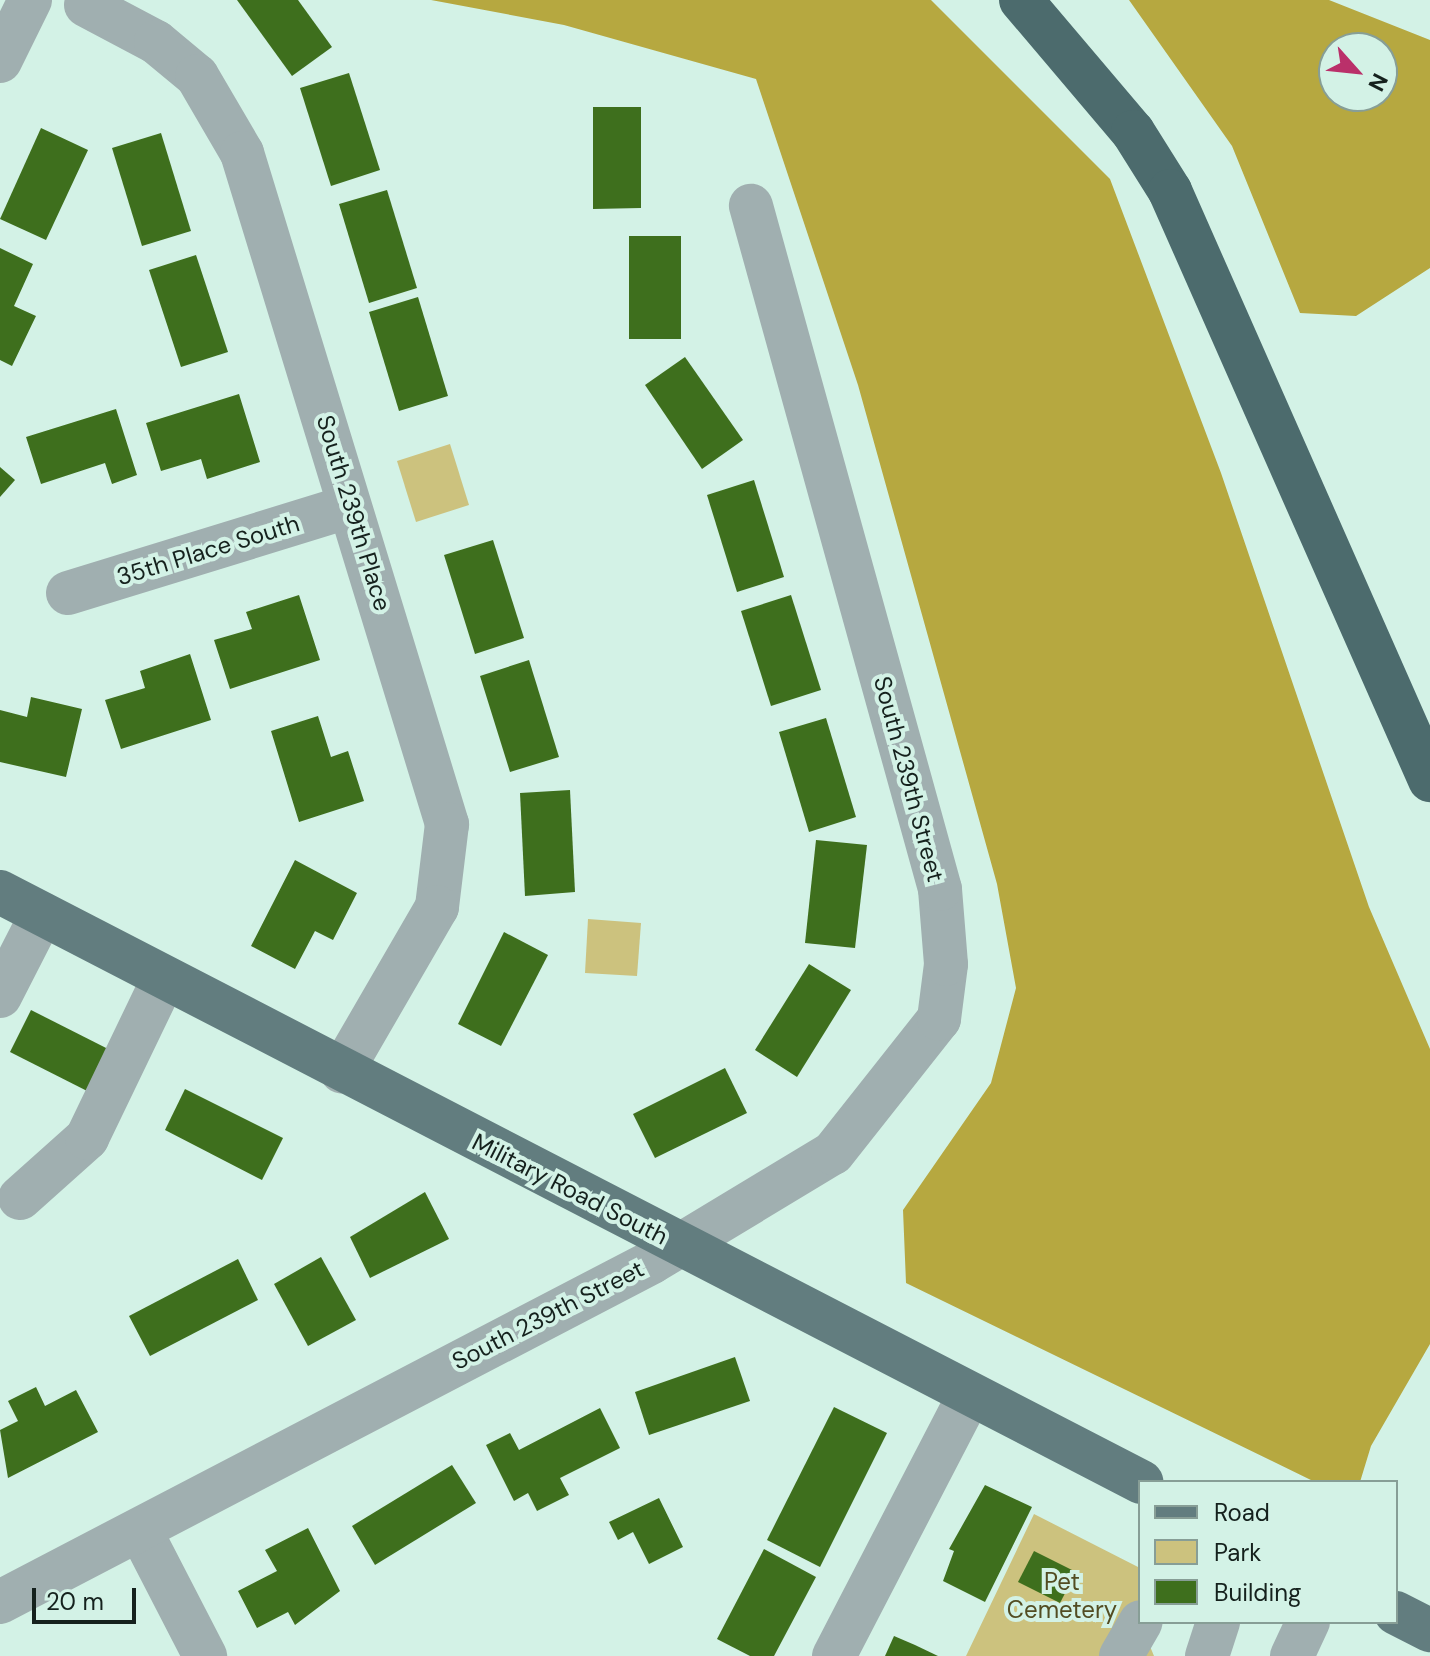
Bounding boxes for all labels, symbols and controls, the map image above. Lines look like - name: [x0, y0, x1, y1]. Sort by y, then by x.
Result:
- north arrow: [1318, 32, 1398, 112]
- text: N: [1361, 68, 1395, 96]
- street label: South 239th Place: [311, 412, 397, 614]
- street label: 35th Place South: [113, 509, 303, 591]
- street label: South 239th Street: [868, 673, 950, 885]
- street label: Military Road South: [467, 1127, 673, 1251]
- street label: South 239th Street: [447, 1254, 649, 1376]
- legend: [1138, 1480, 1398, 1624]
- text: Road: [1214, 1497, 1270, 1528]
- text: Park: [1214, 1537, 1261, 1568]
- park label: Pet Cemetery: [1007, 1568, 1117, 1624]
- scale bar: [36, 1572, 140, 1622]
- text: Building: [1214, 1577, 1301, 1608]
- text: 20 m: [46, 1586, 104, 1617]

